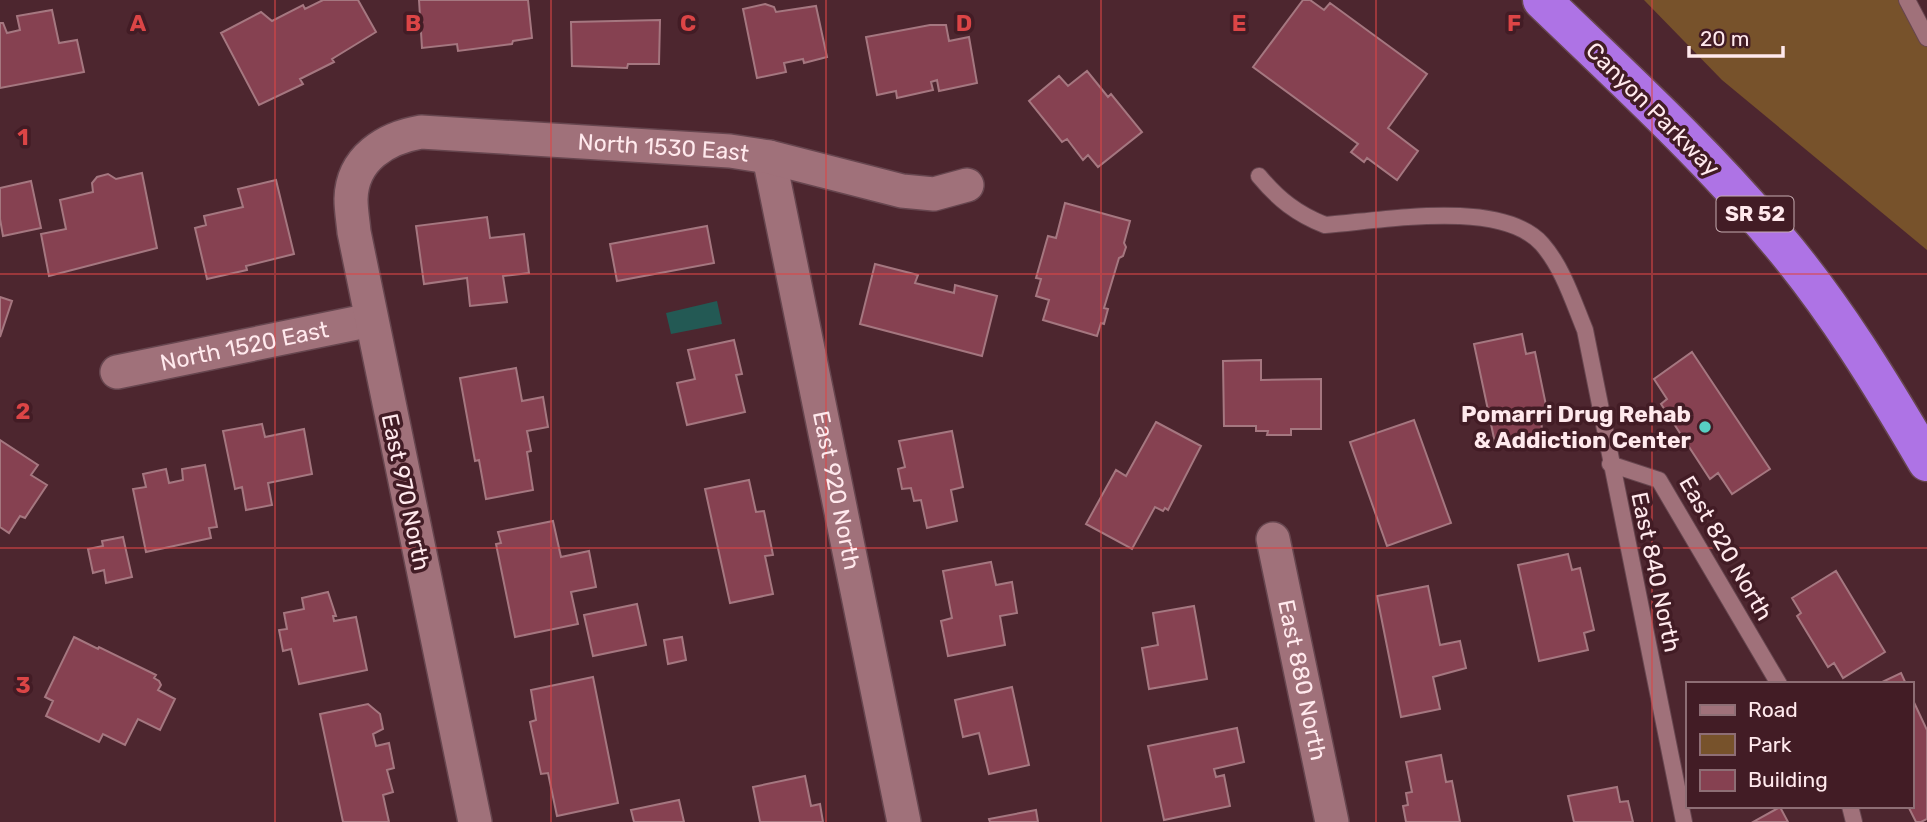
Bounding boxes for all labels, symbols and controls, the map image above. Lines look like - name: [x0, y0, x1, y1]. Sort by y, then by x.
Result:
- text: A: [130, 9, 147, 37]
- text: B: [405, 9, 421, 37]
- text: C: [680, 9, 696, 37]
- text: D: [956, 9, 972, 37]
- text: E: [1232, 9, 1246, 37]
- text: F: [1507, 9, 1521, 37]
- scale bar: [1689, 14, 1784, 58]
- text: 20 m: [1700, 26, 1749, 51]
- street label: Canyon Parkway: [1580, 36, 1726, 182]
- text: 1: [17, 123, 29, 151]
- street label: North 1530 East: [577, 128, 751, 168]
- road number: SR 52: [1716, 196, 1794, 232]
- street label: North 1520 East: [158, 315, 331, 377]
- text: 2: [16, 397, 30, 425]
- place label: Pomarri Drug Rehab & Addiction Center: [1461, 400, 1692, 454]
- street label: East 920 North: [807, 408, 866, 572]
- street label: East 970 North: [376, 411, 436, 573]
- marker: Pomarri Drug Rehab & Addiction Center: [1697, 419, 1713, 435]
- street label: East 820 North: [1673, 471, 1779, 625]
- street label: East 840 North: [1625, 489, 1687, 655]
- street label: East 880 North: [1272, 597, 1333, 763]
- text: 3: [15, 671, 31, 699]
- legend: [1686, 682, 1913, 808]
- text: Road: [1748, 697, 1798, 722]
- text: Park: [1748, 732, 1792, 757]
- text: Building: [1748, 767, 1828, 792]

